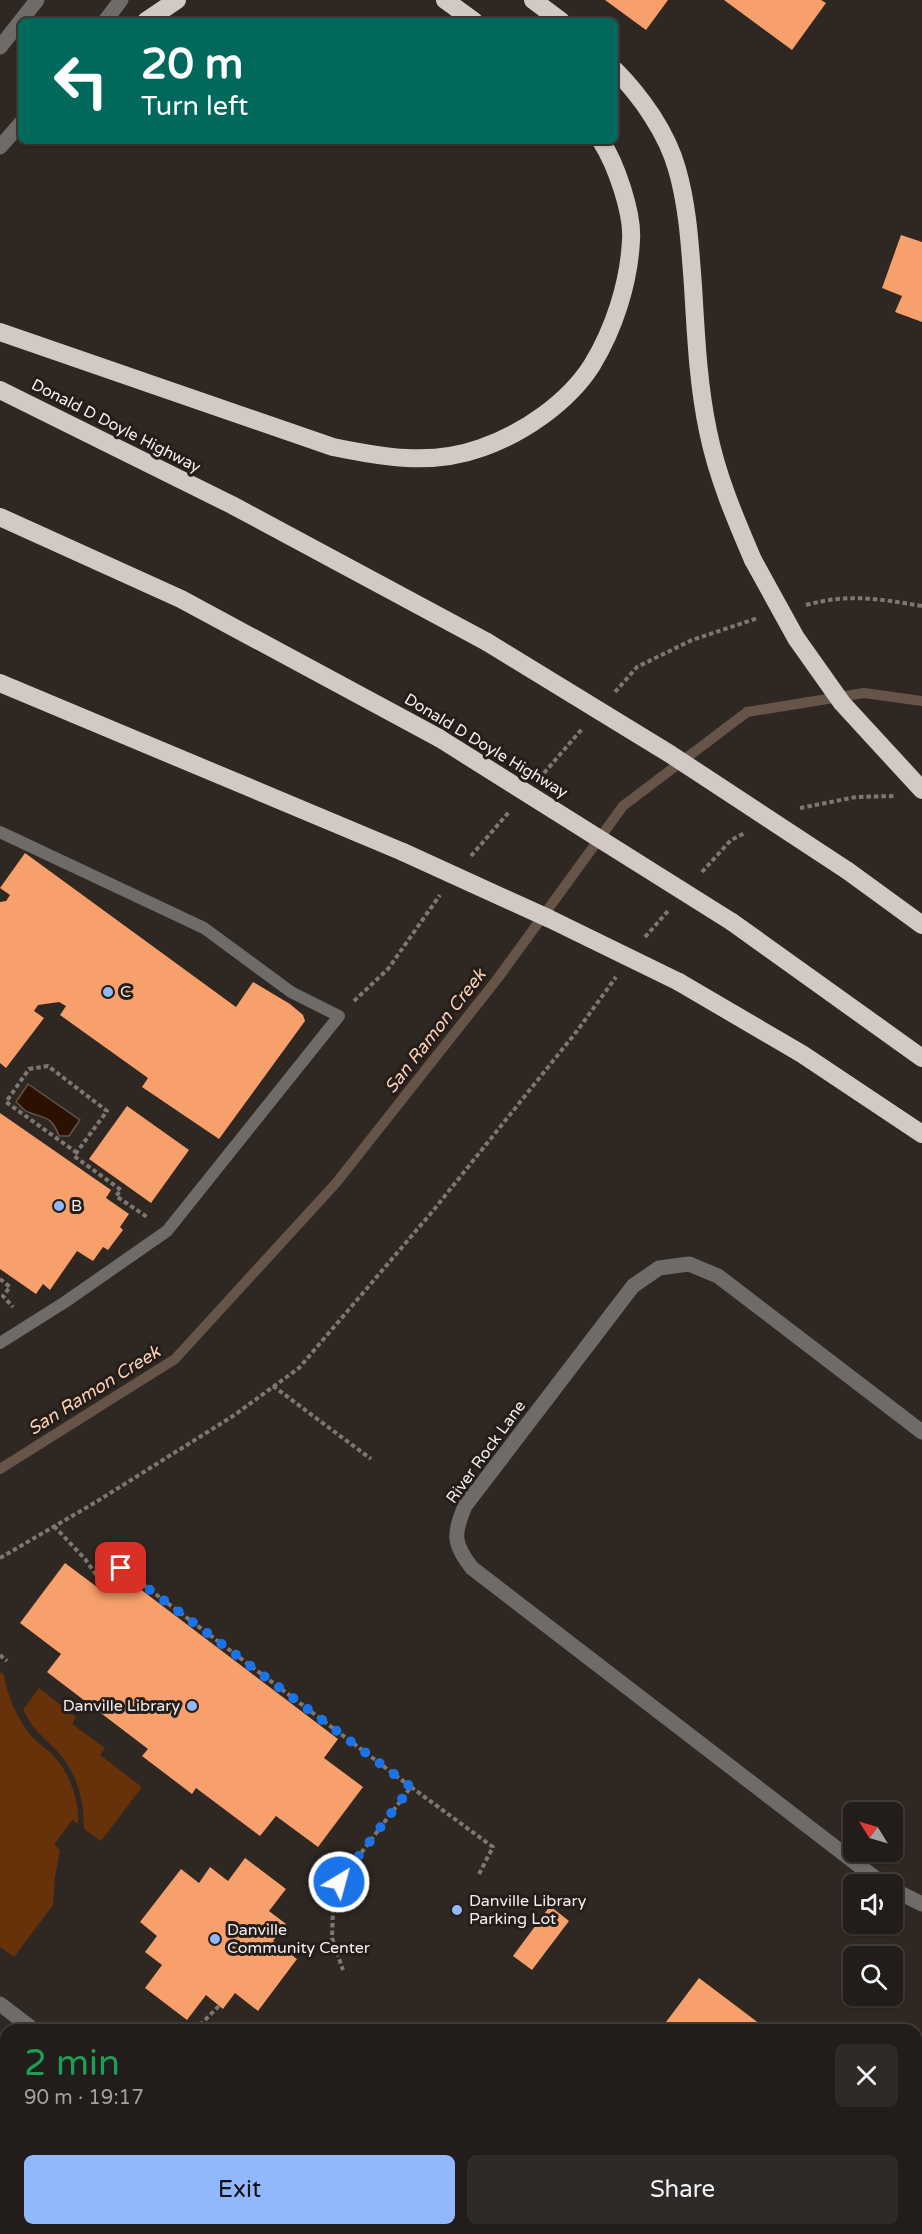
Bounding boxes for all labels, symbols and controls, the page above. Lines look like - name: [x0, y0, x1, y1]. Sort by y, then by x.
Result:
- text: 20 m: [141, 39, 243, 90]
- icon: left: [42, 42, 120, 120]
- text: Turn left: [141, 90, 248, 123]
- street label: Donald D Doyle Highway: [28, 375, 204, 478]
- street label: Donald D Doyle Highway: [401, 689, 572, 803]
- water label: San Ramon Creek: [380, 963, 491, 1098]
- place label: C: [120, 982, 131, 1002]
- marker: C: [101, 985, 115, 999]
- place label: B: [71, 1196, 82, 1216]
- marker: B: [52, 1199, 66, 1213]
- water label: San Ramon Creek: [24, 1340, 165, 1440]
- street label: River Rock Lane: [442, 1397, 530, 1507]
- pin: [95, 1542, 146, 1593]
- icon: arrive: [104, 1551, 137, 1584]
- place label: Danville Library: [63, 1696, 180, 1716]
- marker: Danville Library: [185, 1699, 199, 1713]
- north arrow: [843, 1802, 903, 1862]
- map controls: [843, 1802, 903, 2006]
- position arrow: [307, 1850, 371, 1914]
- button: sound: [843, 1874, 903, 1934]
- place label: Danville Library Parking Lot: [469, 1891, 587, 1929]
- marker: Danville Library Parking Lot: [450, 1903, 464, 1917]
- place label: Danville Community Center: [227, 1920, 371, 1958]
- marker: Danville Community Center: [208, 1932, 222, 1946]
- button: search: [843, 1946, 903, 2006]
- text: 2 min: [24, 2042, 120, 2085]
- button: close: [835, 2044, 898, 2107]
- text: 90 m · 19:17: [24, 2086, 144, 2110]
- button: Exit: [24, 2155, 455, 2224]
- button: Share: [467, 2155, 898, 2224]

